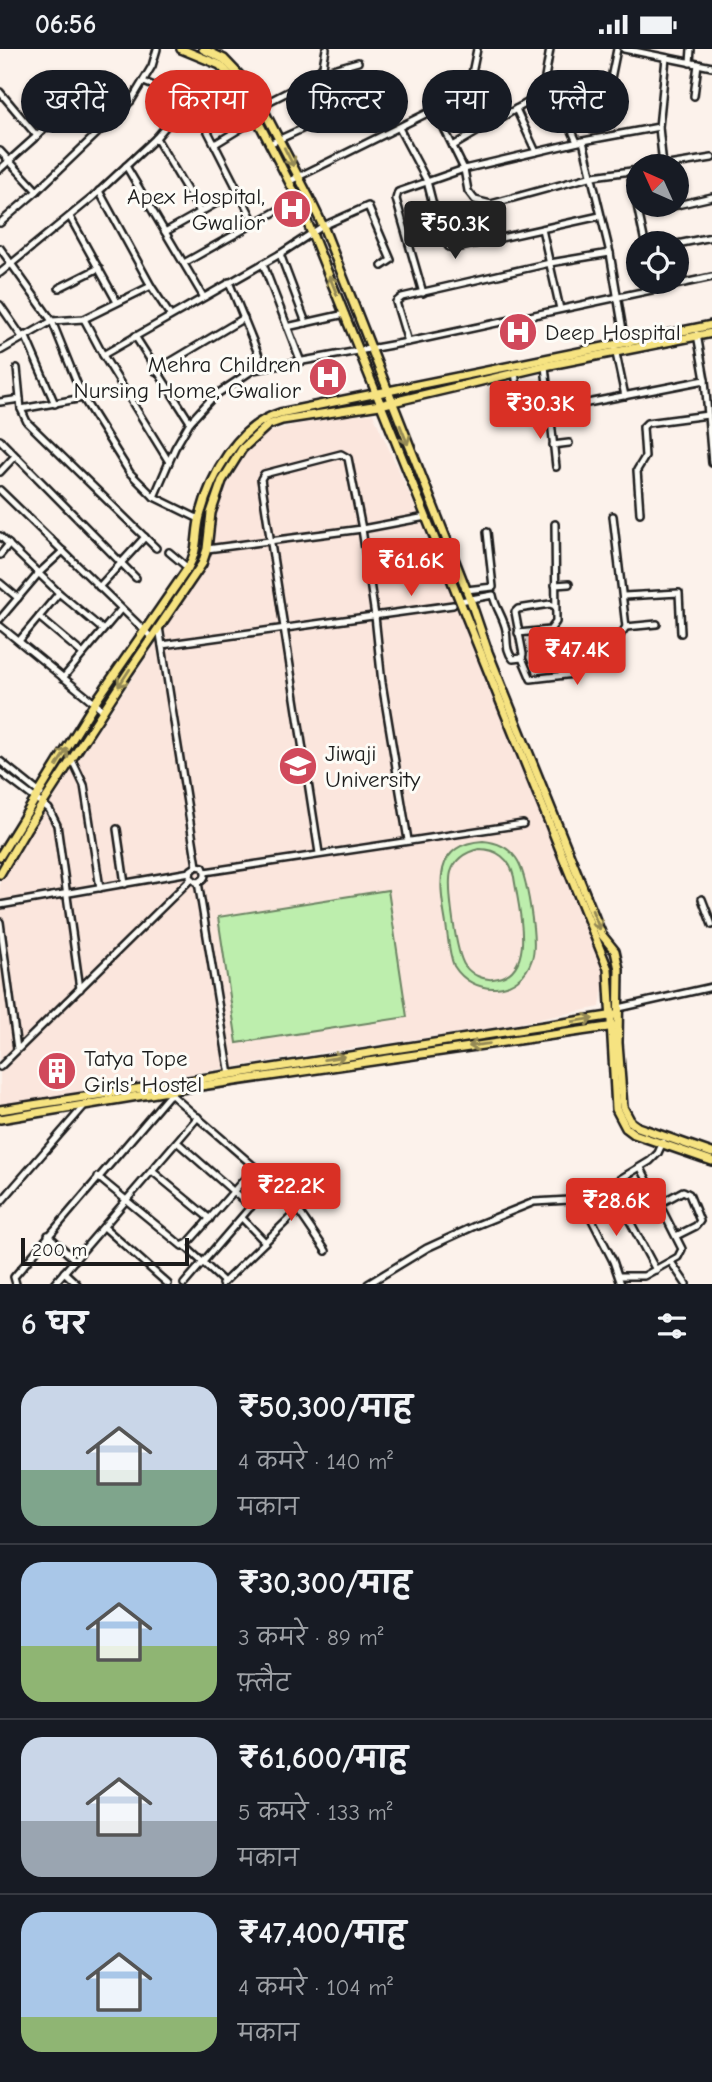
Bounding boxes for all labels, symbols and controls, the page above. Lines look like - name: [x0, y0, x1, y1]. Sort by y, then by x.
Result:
- text: 06:56: [35, 10, 96, 40]
- chip: खरीदें: [21, 70, 131, 133]
- chip: किराया: [145, 70, 272, 133]
- chip: फ़िल्टर: [286, 70, 408, 133]
- chip: नया: [422, 70, 512, 133]
- chip: फ़्लैट: [526, 70, 629, 133]
- one-way arrow: [282, 146, 296, 167]
- north arrow: [626, 154, 690, 217]
- map controls: [626, 154, 689, 294]
- place label: Apex Hospital, Gwalior: [127, 183, 266, 236]
- hospital icon: Apex Hospital, Gwalior: [271, 188, 313, 230]
- pin: ₹50.3K: [398, 201, 512, 261]
- text: ₹50.3K: [420, 210, 490, 237]
- button: locate: [626, 231, 689, 294]
- one-way arrow: [325, 275, 338, 297]
- hospital icon: Deep Hospital: [497, 311, 539, 353]
- place label: Deep Hospital: [545, 319, 681, 346]
- place label: Mehra Children Nursing Home, Gwalior: [74, 351, 302, 404]
- hospital icon: Mehra Children Nursing Home, Gwalior: [307, 356, 349, 398]
- pin: ₹30.3K: [483, 381, 597, 441]
- text: ₹30.3K: [506, 390, 574, 417]
- one-way arrow: [399, 423, 412, 445]
- pin: ₹61.6K: [354, 539, 468, 598]
- text: ₹61.6K: [378, 547, 444, 574]
- pin: ₹47.4K: [520, 627, 634, 687]
- text: ₹47.4K: [545, 636, 609, 663]
- one-way arrow: [117, 667, 131, 687]
- place label: Jiwaji University: [325, 740, 421, 793]
- school or university icon: Jiwaji University: [277, 745, 319, 787]
- one-way arrow: [56, 747, 70, 767]
- one-way arrow: [591, 908, 604, 930]
- one-way arrow: [571, 1013, 594, 1026]
- one-way arrow: [468, 1039, 490, 1052]
- place label: Tatya Tope Girls' Hostel: [84, 1045, 202, 1098]
- building icon: Tatya Tope Girls' Hostel: [36, 1050, 78, 1092]
- one-way arrow: [322, 1051, 345, 1064]
- pin: ₹22.2K: [234, 1163, 348, 1223]
- text: ₹22.2K: [257, 1172, 325, 1199]
- pin: ₹28.6K: [559, 1179, 673, 1238]
- text: ₹28.6K: [582, 1187, 650, 1214]
- scale bar: [21, 1235, 189, 1267]
- text: 200 m: [32, 1239, 87, 1261]
- text: 6 घर: [21, 1307, 87, 1342]
- icon: filters: [653, 1307, 691, 1345]
- text: ₹50,300/माह: [238, 1390, 412, 1425]
- icon: home: [77, 1414, 161, 1498]
- text: 4 कमरे · 140 m²: [238, 1448, 393, 1475]
- text: मकान: [238, 1494, 299, 1521]
- text: ₹30,300/माह: [238, 1566, 411, 1601]
- icon: home: [77, 1590, 161, 1674]
- text: 3 कमरे · 89 m²: [238, 1624, 383, 1651]
- text: फ़्लैट: [238, 1670, 290, 1697]
- text: ₹61,600/माह: [238, 1741, 408, 1776]
- icon: home: [77, 1765, 161, 1849]
- text: 5 कमरे · 133 m²: [238, 1799, 393, 1826]
- text: मकान: [238, 1845, 299, 1872]
- text: ₹47,400/माह: [238, 1916, 406, 1951]
- icon: home: [77, 1940, 161, 2024]
- text: 4 कमरे · 104 m²: [238, 1974, 393, 2001]
- text: मकान: [238, 2020, 299, 2047]

